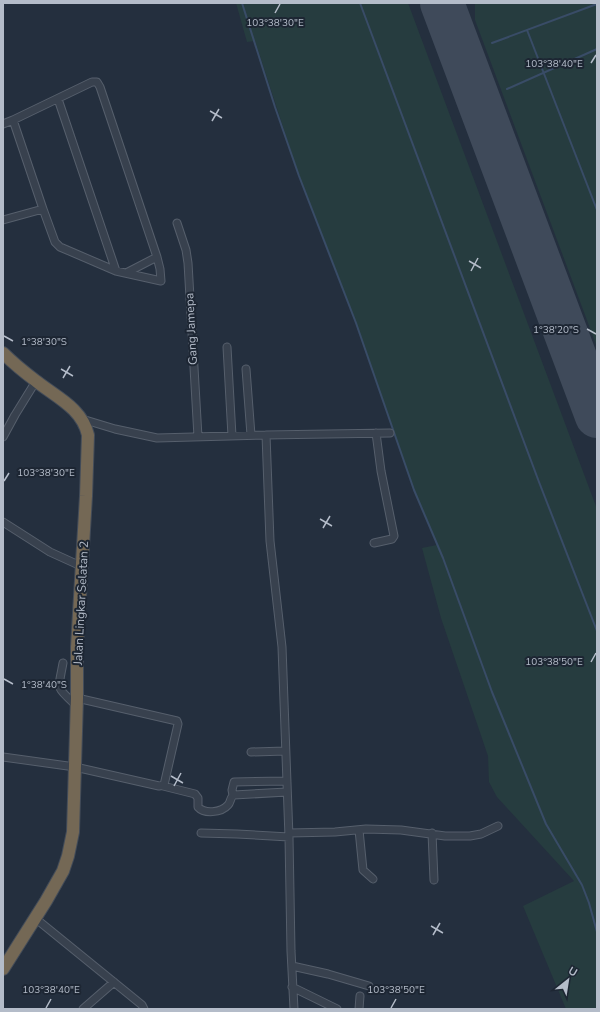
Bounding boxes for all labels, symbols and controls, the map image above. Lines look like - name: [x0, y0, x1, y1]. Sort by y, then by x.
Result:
- text: 103°38'30"E: [246, 16, 304, 30]
- text: 103°38'40"E: [525, 57, 583, 71]
- street label: Gang Jamepa: [181, 292, 201, 366]
- text: 1°38'20"S: [533, 323, 579, 337]
- text: 1°38'30"S: [21, 335, 67, 349]
- text: 103°38'30"E: [17, 466, 75, 480]
- street label: Jalan Lingkar Selatan 2: [70, 541, 92, 666]
- text: 103°38'50"E: [525, 655, 583, 669]
- text: 1°38'40"S: [21, 678, 67, 692]
- north arrow: [548, 960, 588, 1000]
- text: U: [565, 963, 580, 980]
- text: 103°38'40"E: [22, 983, 80, 997]
- text: 103°38'50"E: [367, 983, 425, 997]

